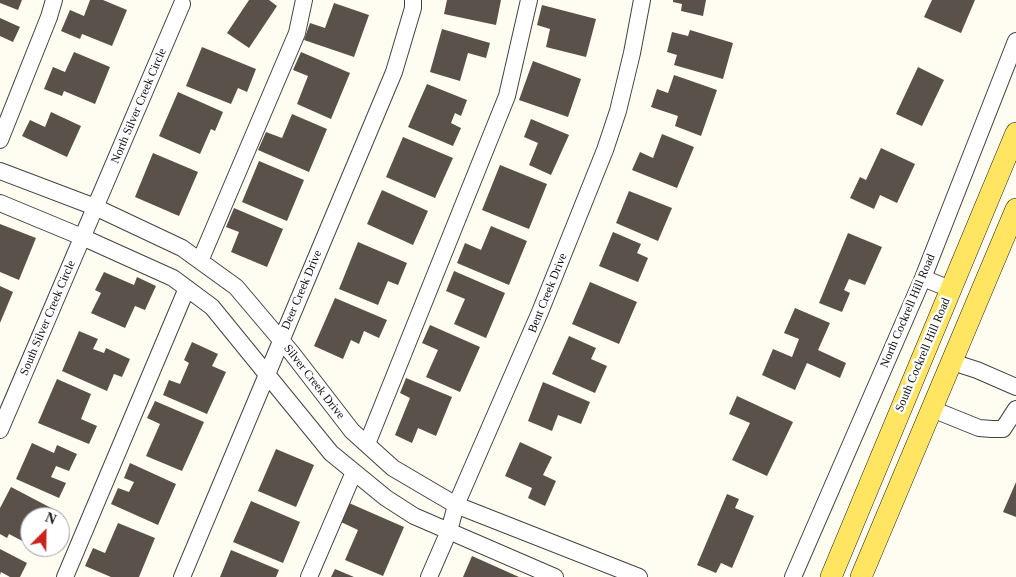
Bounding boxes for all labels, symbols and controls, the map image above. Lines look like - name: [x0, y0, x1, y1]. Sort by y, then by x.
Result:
- street label: North Silver Creek Circle: [108, 46, 170, 166]
- street label: Deer Creek Drive: [279, 248, 325, 332]
- street label: Bent Creek Drive: [525, 251, 571, 335]
- street label: North Cockrell Hill Road: [877, 252, 939, 370]
- street label: South Silver Creek Circle: [17, 258, 79, 378]
- street label: South Cockrell Hill Road: [892, 296, 954, 414]
- street label: Silver Creek Drive: [280, 342, 348, 422]
- north arrow: [20, 507, 70, 557]
- text: N: [43, 510, 58, 528]

